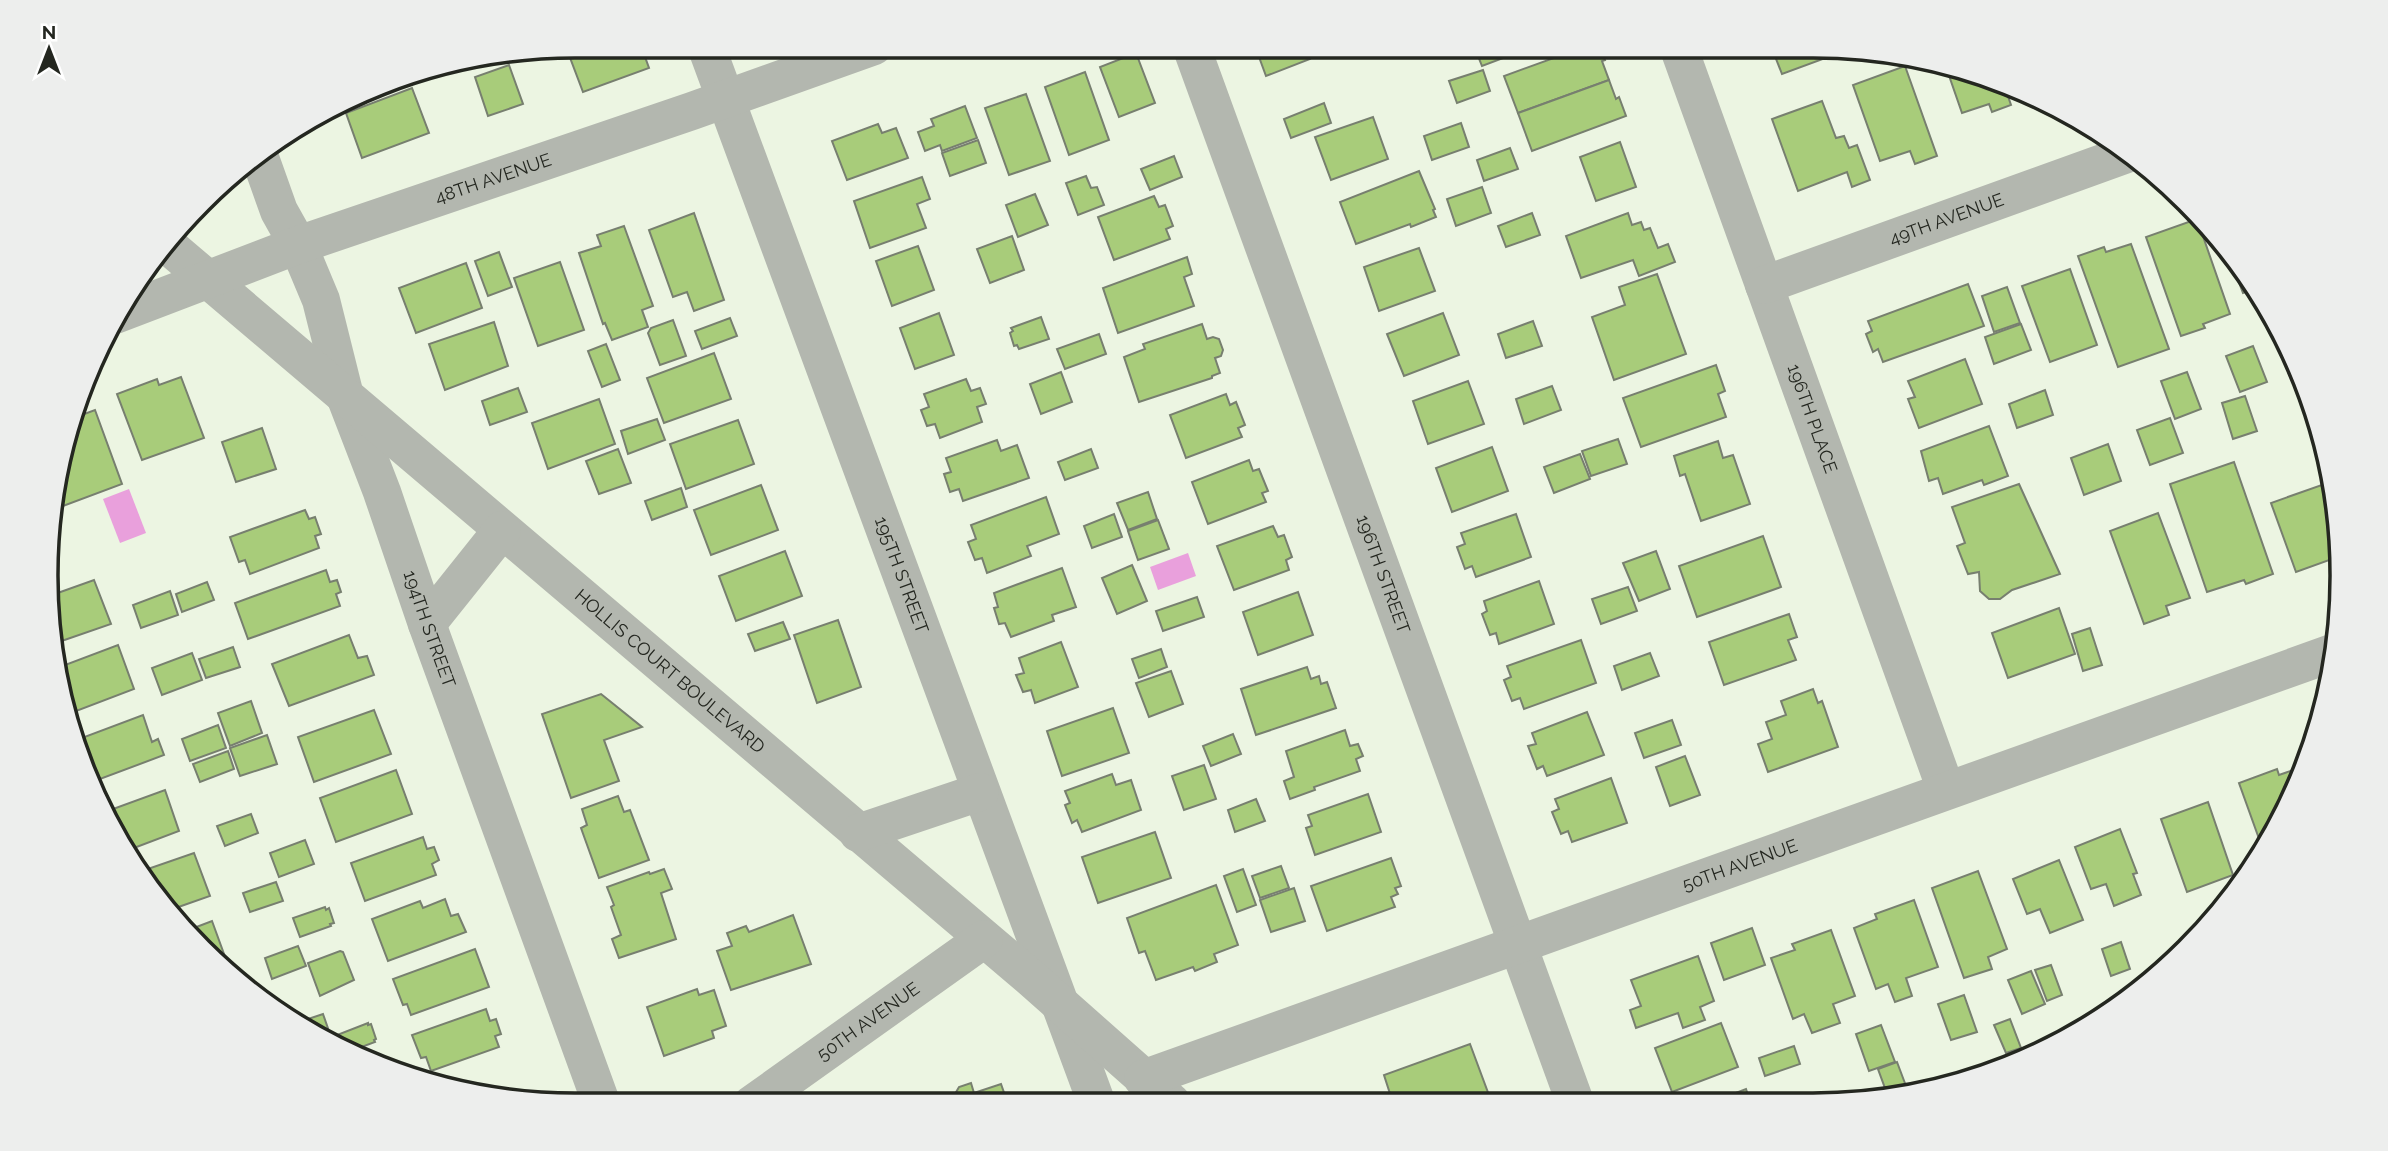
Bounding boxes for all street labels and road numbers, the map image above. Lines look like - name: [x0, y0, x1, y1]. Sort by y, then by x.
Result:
- street label: 48TH AVENUE: [432, 149, 554, 208]
- street label: 49TH AVENUE: [1886, 188, 2006, 249]
- street label: 196TH PLACE: [1783, 361, 1842, 476]
- street label: 196TH STREET: [1352, 512, 1415, 636]
- street label: 195TH STREET: [871, 514, 933, 636]
- street label: 194TH STREET: [400, 568, 460, 690]
- street label: HOLLIS COURT BOULEVARD: [571, 585, 769, 758]
- street label: 50TH AVENUE: [1679, 834, 1800, 895]
- street label: 50TH AVENUE: [813, 977, 923, 1065]

